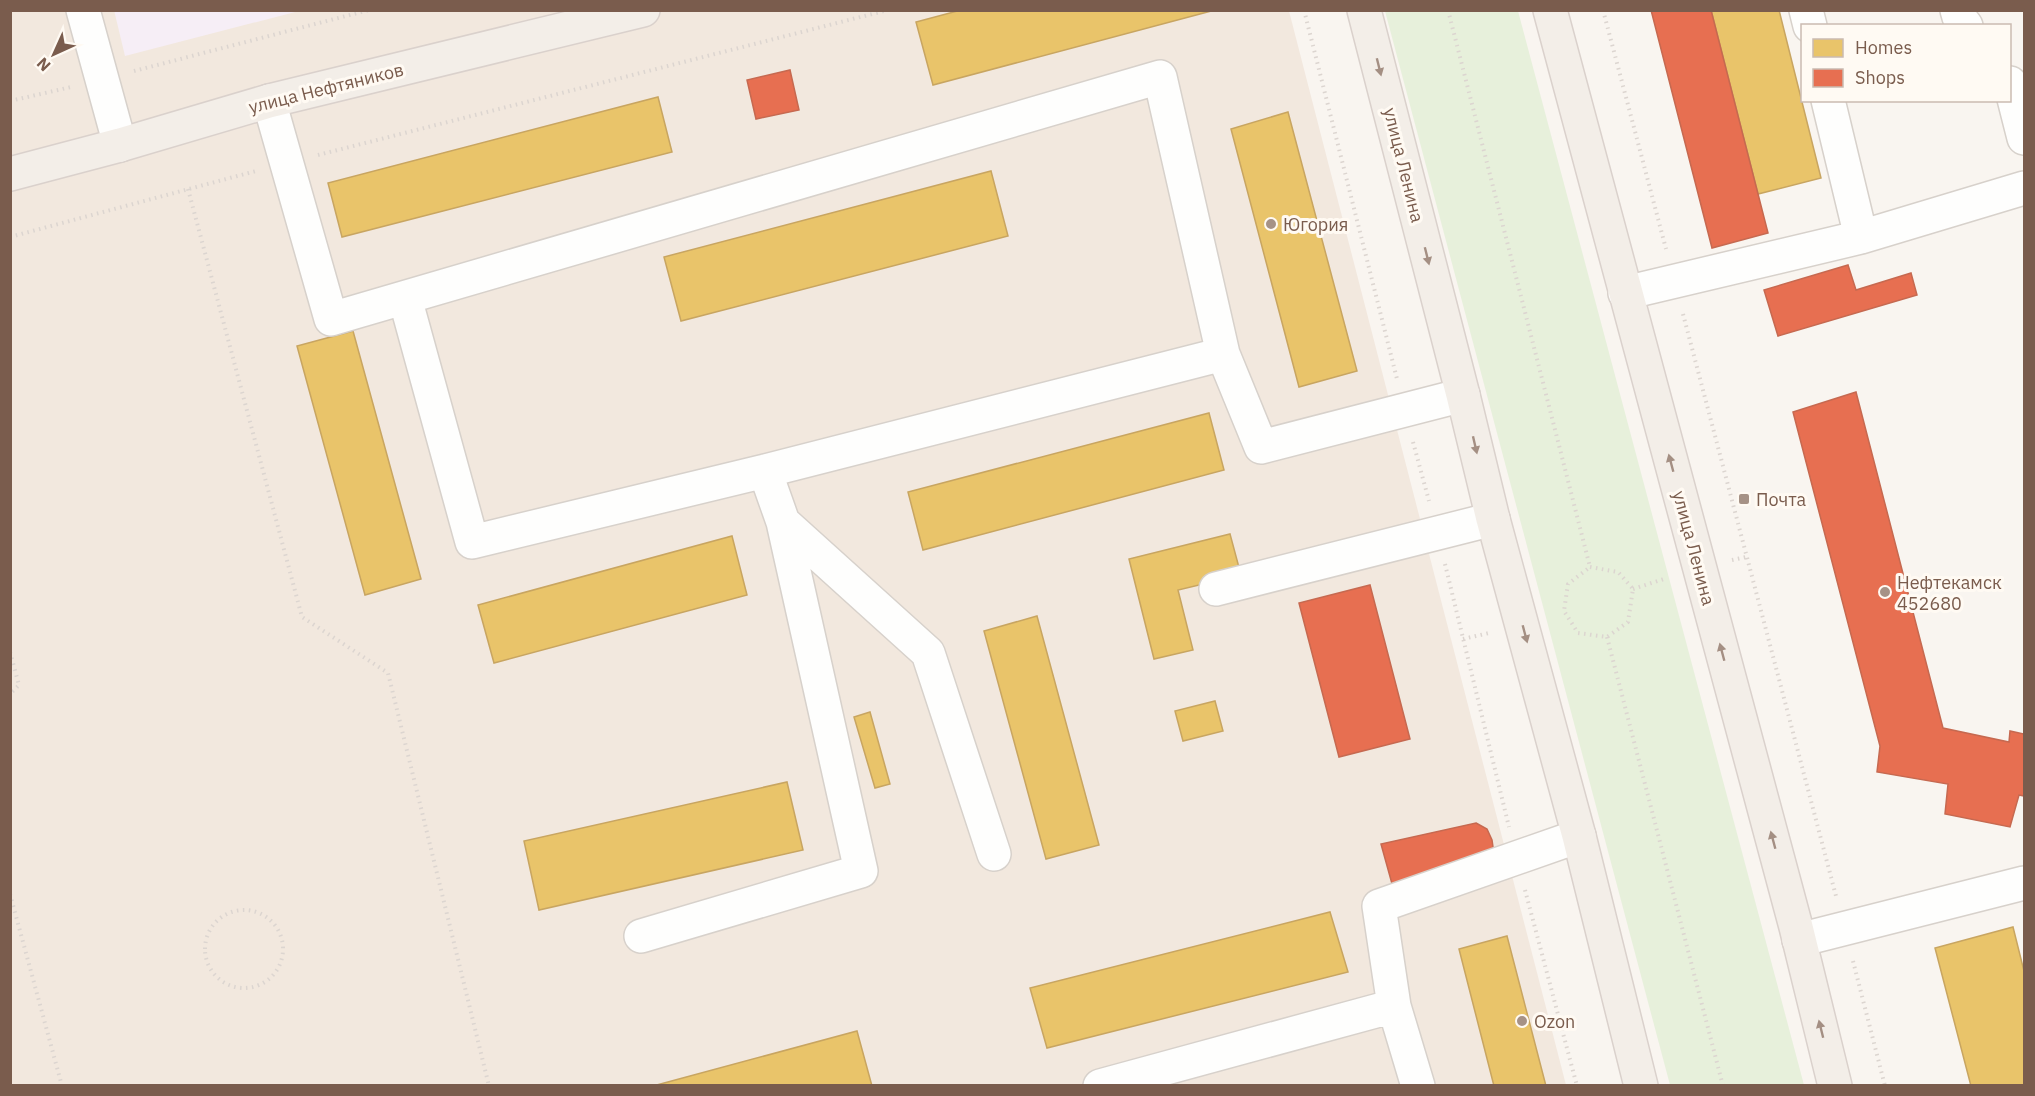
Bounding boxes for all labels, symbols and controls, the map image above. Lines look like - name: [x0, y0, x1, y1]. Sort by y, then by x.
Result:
- north arrow: [24, 24, 84, 84]
- legend: [1801, 24, 2011, 102]
- text: Homes: [1855, 36, 1912, 59]
- text: N: [32, 53, 55, 76]
- street label: улица Нефтяников: [246, 58, 406, 118]
- one-way arrow: [1374, 58, 1384, 76]
- text: Shops: [1855, 66, 1905, 89]
- street label: улица Ленина: [1379, 105, 1429, 225]
- place label: Югория: [1283, 213, 1349, 236]
- marker: Югория: [1264, 217, 1278, 231]
- one-way arrow: [1423, 247, 1433, 265]
- one-way arrow: [1471, 436, 1480, 455]
- one-way arrow: [1665, 454, 1675, 473]
- street label: улица Ленина: [1668, 488, 1720, 608]
- place label: Почта: [1756, 488, 1806, 511]
- marker: Почта: [1737, 492, 1751, 506]
- place label: Нефтекамск 452680: [1897, 571, 2002, 615]
- marker: Нефтекамск 452680: [1878, 585, 1892, 599]
- one-way arrow: [1520, 624, 1530, 643]
- one-way arrow: [1716, 642, 1726, 661]
- one-way arrow: [1767, 831, 1777, 849]
- place label: Ozon: [1534, 1010, 1575, 1033]
- marker: Ozon: [1515, 1014, 1529, 1028]
- one-way arrow: [1816, 1020, 1826, 1038]

